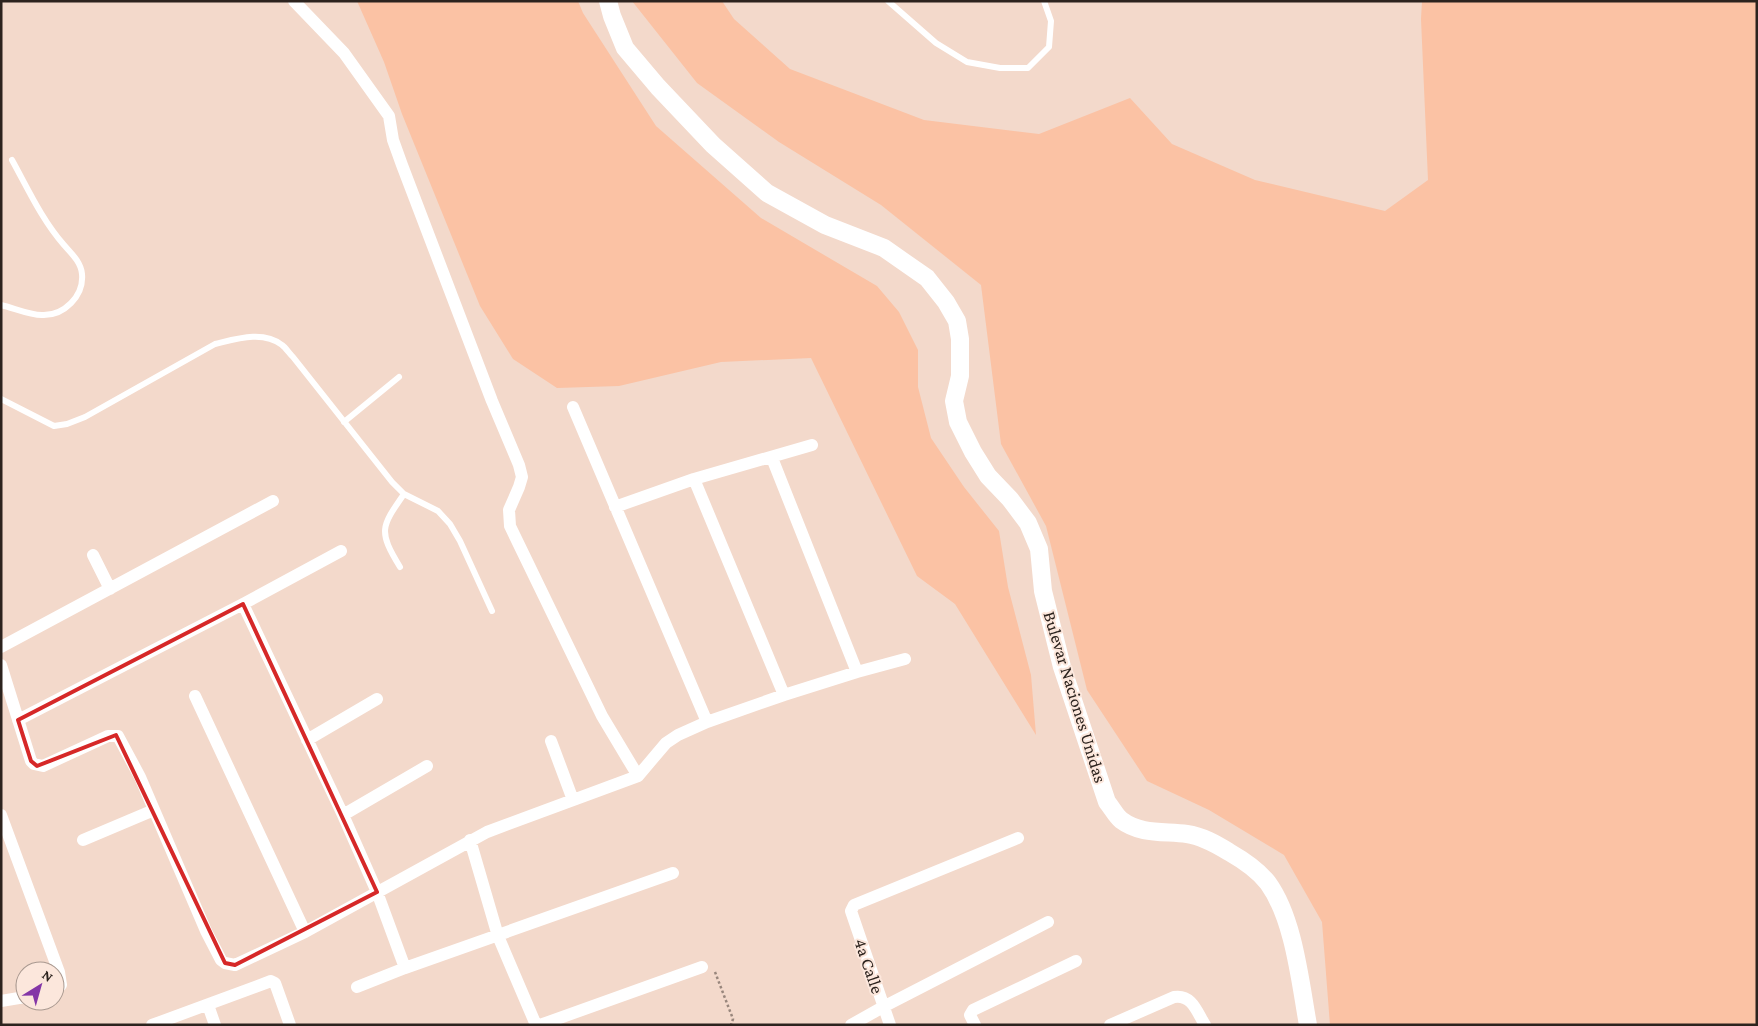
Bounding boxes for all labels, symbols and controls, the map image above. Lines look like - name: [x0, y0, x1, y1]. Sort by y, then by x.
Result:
- street label: Bulevar Naciones Unidas: [1039, 609, 1111, 785]
- street label: 4a Calle: [850, 936, 888, 996]
- north arrow: [15, 961, 65, 1011]
- text: N: [39, 966, 57, 985]

